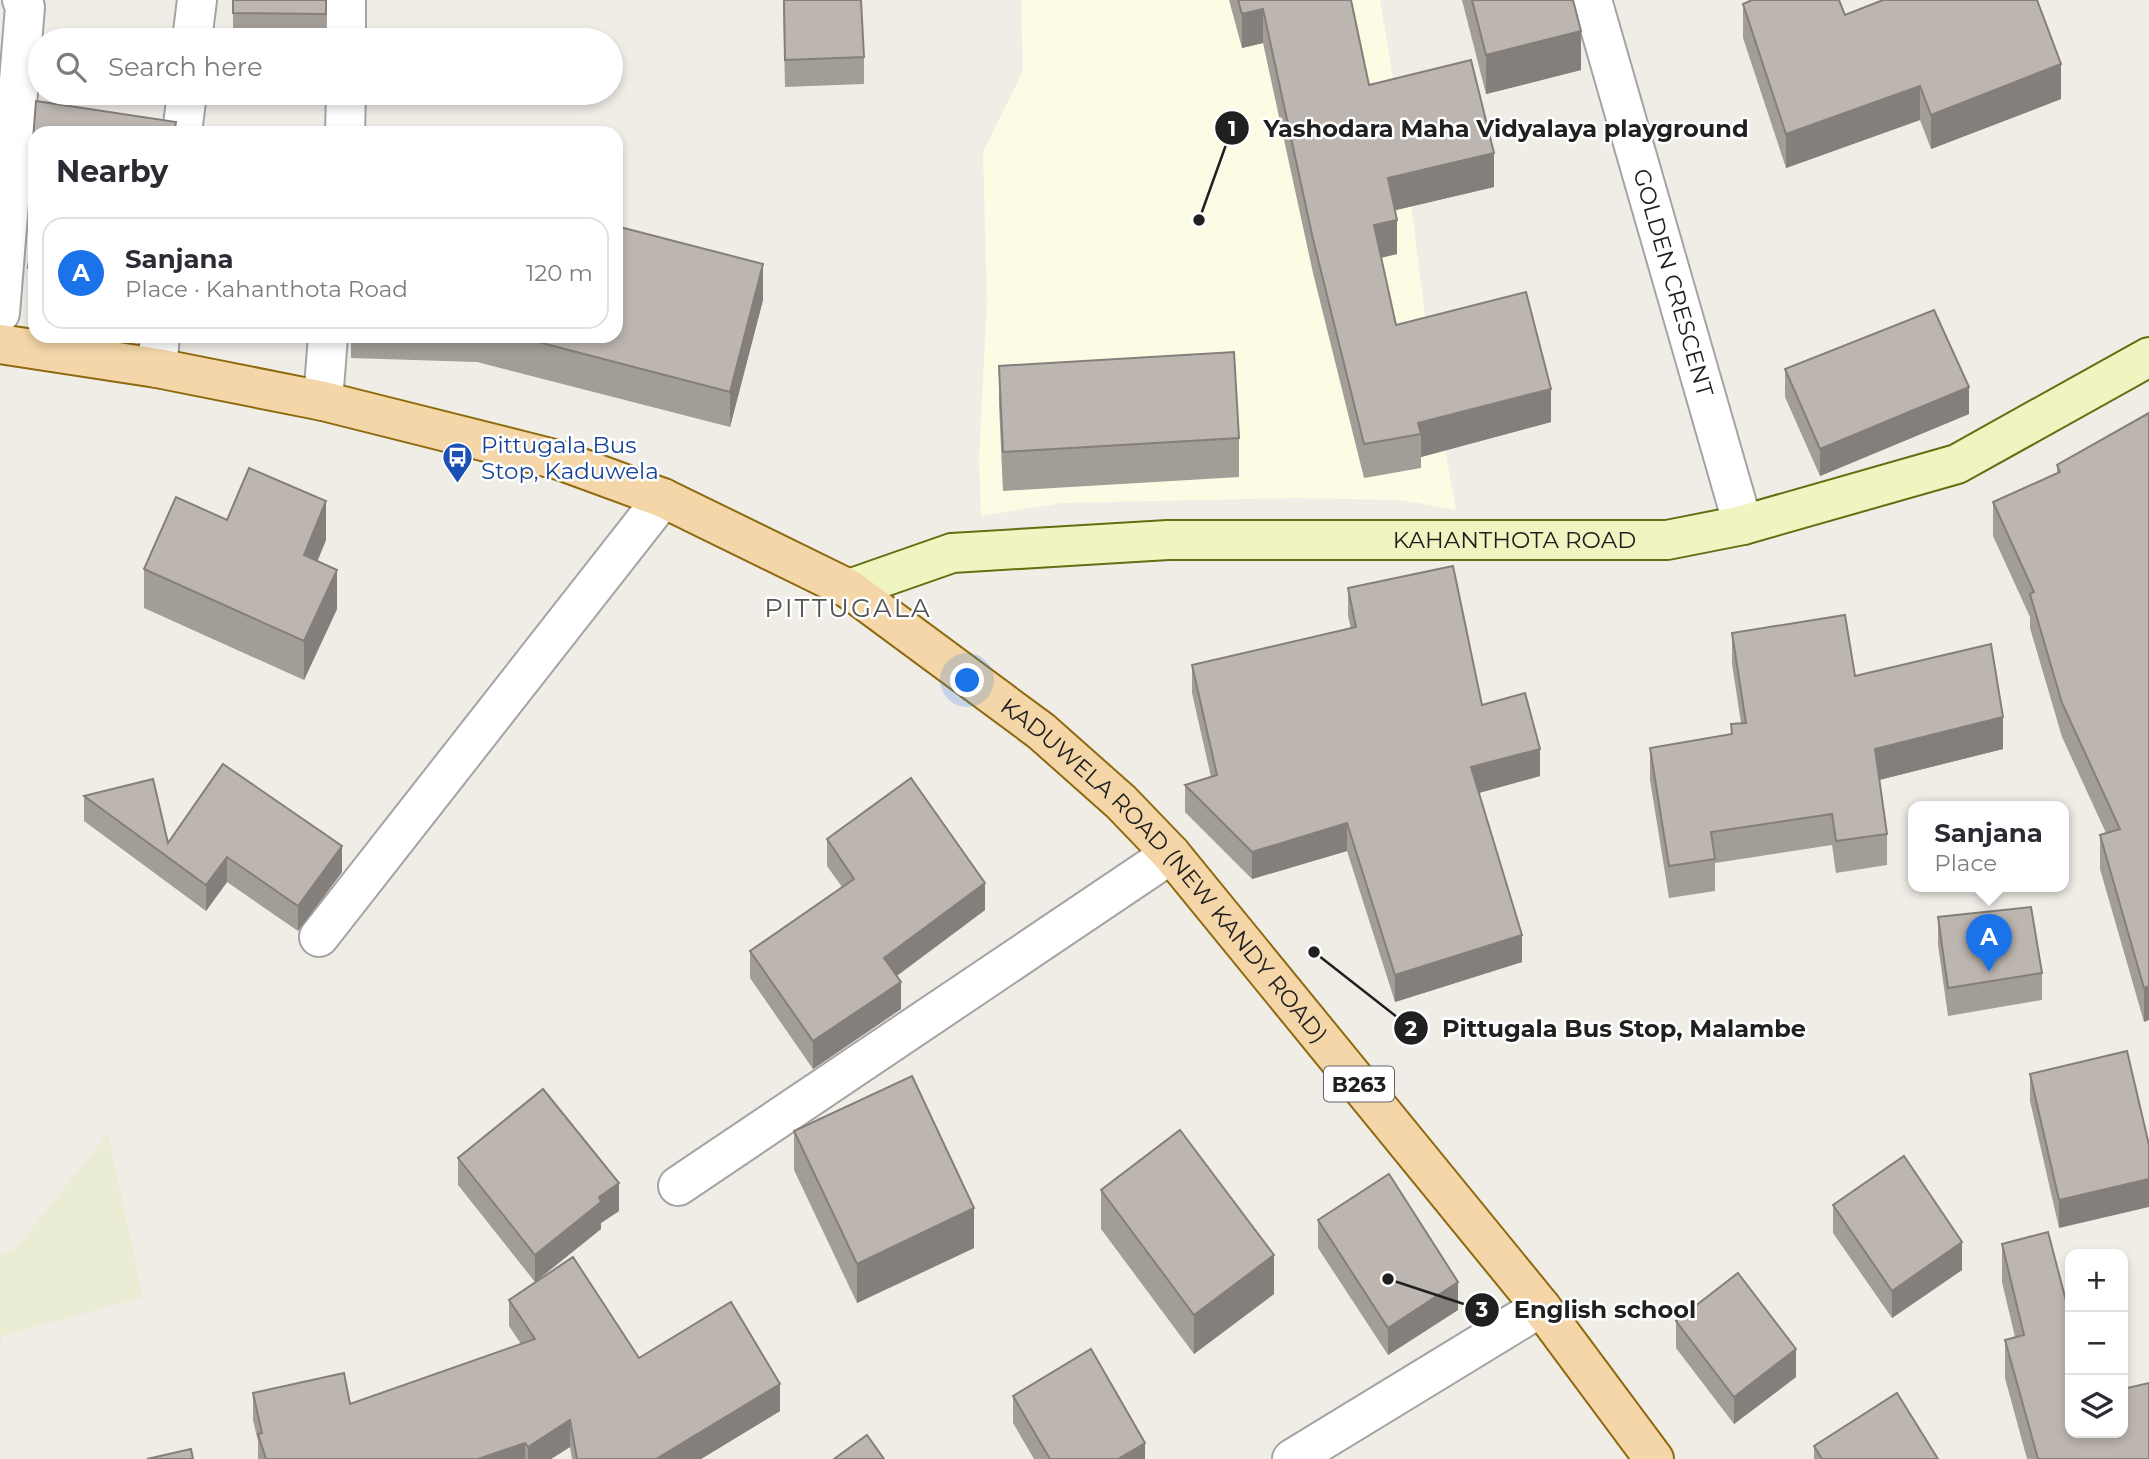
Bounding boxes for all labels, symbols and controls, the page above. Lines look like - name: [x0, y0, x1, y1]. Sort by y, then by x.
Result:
- search box: [28, 28, 623, 105]
- icon: search: [52, 48, 90, 86]
- text: Search here: [108, 51, 263, 83]
- callout: Yashodara Maha Vidyalaya playground: [1215, 106, 1763, 151]
- text: Yashodara Maha Vidyalaya playground: [1262, 114, 1749, 143]
- text: 1: [1228, 116, 1236, 141]
- text: Nearby: [56, 153, 168, 190]
- street label: GOLDEN CRESCENT: [1627, 165, 1720, 401]
- text: Sanjana: [125, 243, 234, 275]
- text: A: [72, 259, 90, 287]
- text: 120 m: [526, 259, 593, 287]
- text: Place · Kahanthota Road: [125, 275, 408, 303]
- place label: Pittugala Bus Stop, Kaduwela: [481, 431, 659, 485]
- bus stop icon: Pittugala Bus Stop, Kaduwela: [441, 441, 475, 485]
- street label: KAHANTHOTA ROAD: [1393, 526, 1636, 554]
- district label: PITTUGALA: [764, 592, 932, 624]
- your location: [950, 663, 984, 697]
- street label: KADUWELA ROAD (NEW KANDY ROAD): [995, 692, 1333, 1049]
- popup: [1908, 801, 2069, 892]
- text: Sanjana: [1934, 817, 2043, 849]
- text: Place: [1934, 849, 1997, 877]
- pin: A: [1966, 914, 2012, 972]
- callout: Pittugala Bus Stop, Malambe: [1393, 1006, 1820, 1051]
- text: Pittugala Bus Stop, Malambe: [1442, 1014, 1806, 1043]
- text: 2: [1405, 1016, 1417, 1041]
- road number: B263: [1324, 1066, 1394, 1102]
- map controls: [2065, 1249, 2128, 1438]
- button: +: [2065, 1249, 2128, 1312]
- callout: English school: [1464, 1287, 1710, 1332]
- text: English school: [1514, 1295, 1696, 1324]
- text: 3: [1475, 1297, 1488, 1322]
- button: −: [2065, 1312, 2128, 1375]
- button: layers: [2065, 1375, 2128, 1438]

